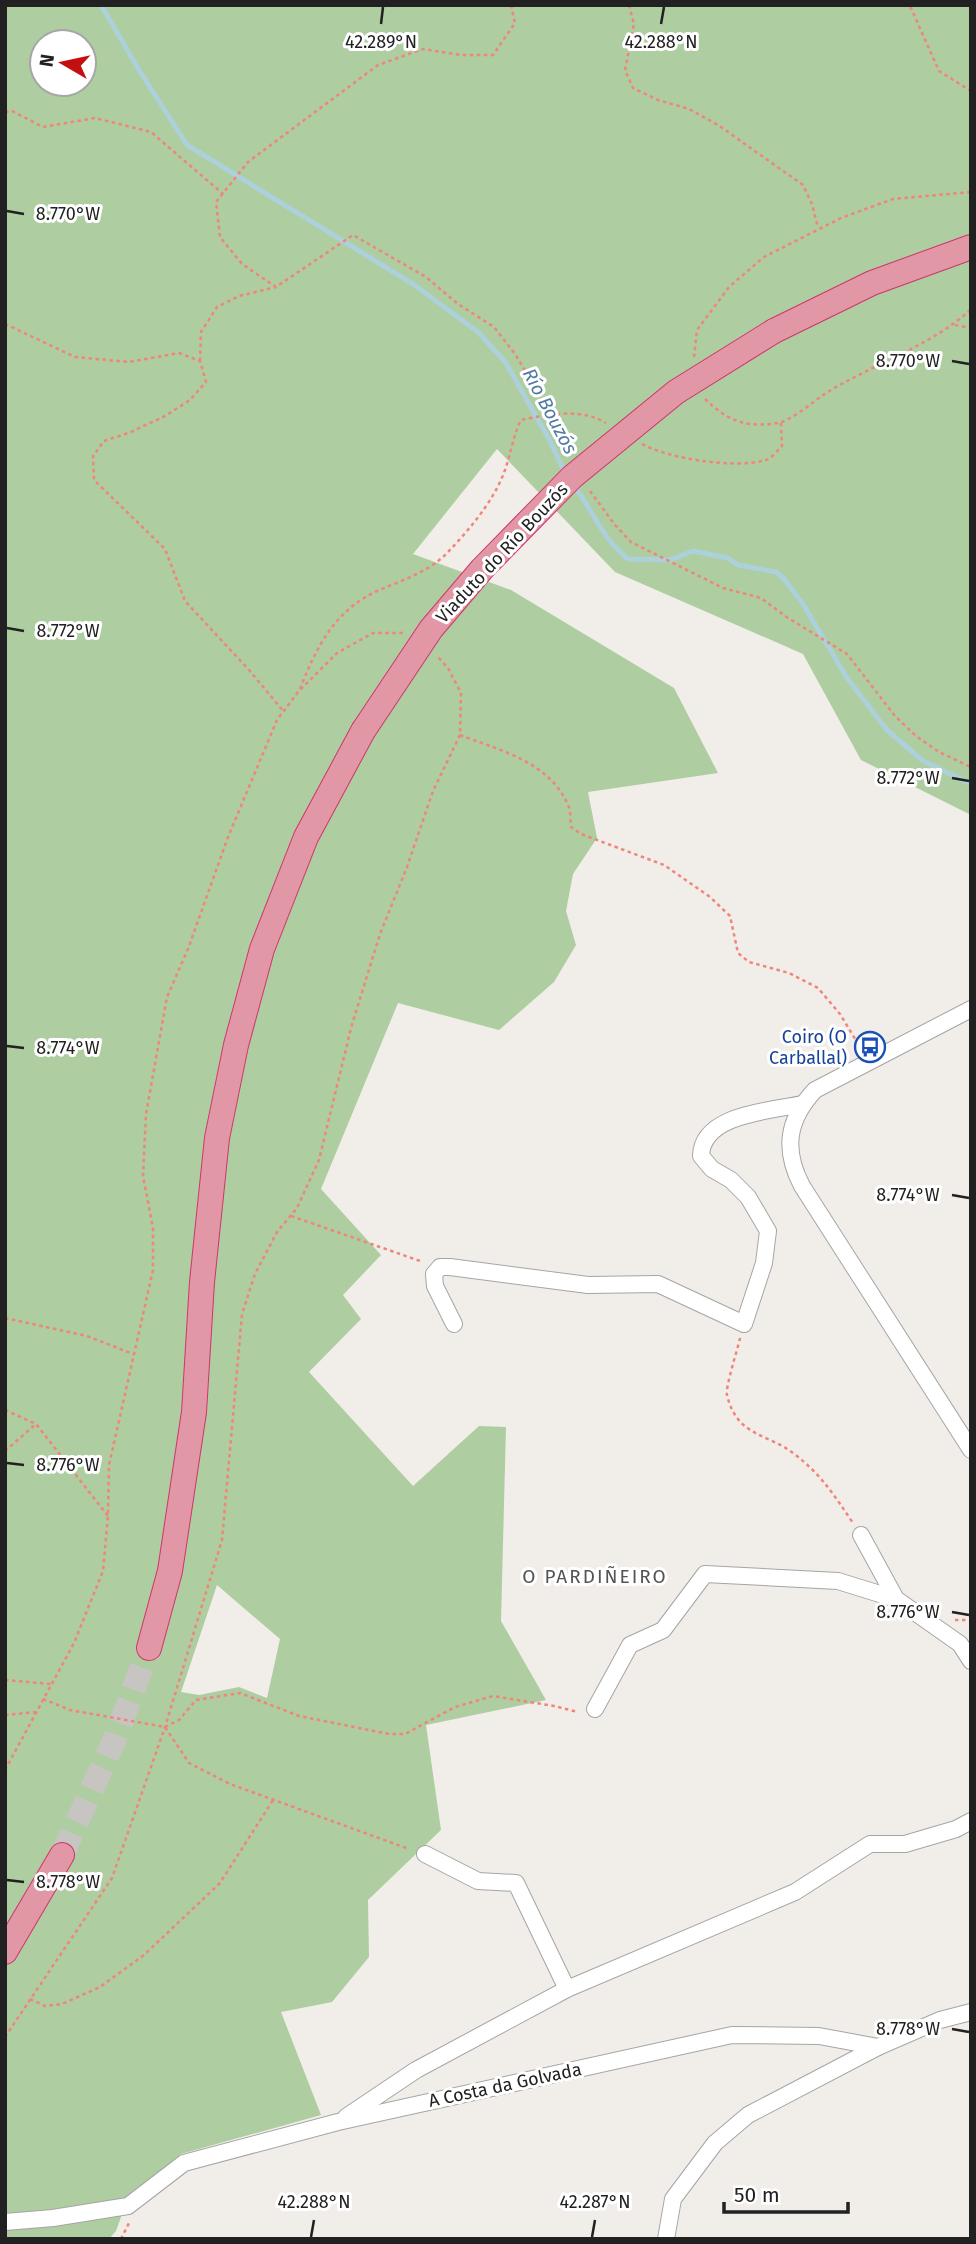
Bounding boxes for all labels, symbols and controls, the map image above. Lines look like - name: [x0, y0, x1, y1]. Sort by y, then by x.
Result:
- north arrow: [28, 28, 98, 98]
- text: 42.289°N: [345, 31, 417, 53]
- text: 42.288°N: [625, 31, 697, 53]
- text: N: [34, 52, 59, 68]
- text: 8.770°W: [36, 203, 100, 225]
- text: 8.770°W: [876, 350, 940, 372]
- water label: Río Bouzós: [518, 364, 582, 458]
- street label: Viaduto do Río Bouzós: [431, 478, 573, 628]
- text: 8.772°W: [36, 620, 100, 642]
- text: 8.772°W: [876, 767, 940, 789]
- place label: Coiro (O Carballal): [769, 1026, 847, 1069]
- bus stop icon: Coiro (O Carballal): [853, 1030, 887, 1064]
- text: 8.774°W: [36, 1037, 100, 1059]
- text: 8.774°W: [876, 1184, 940, 1206]
- text: 8.776°W: [36, 1454, 100, 1476]
- district label: O PARDIÑEIRO: [522, 1565, 668, 1588]
- text: 8.776°W: [876, 1601, 940, 1623]
- text: 8.778°W: [36, 1871, 100, 1893]
- text: 8.778°W: [876, 2018, 940, 2040]
- street label: A Costa da Golvada: [426, 2058, 584, 2112]
- scale bar: [724, 2170, 848, 2214]
- text: 50 m: [734, 2182, 780, 2208]
- text: 42.288°N: [278, 2191, 350, 2213]
- text: 42.287°N: [560, 2191, 630, 2213]

